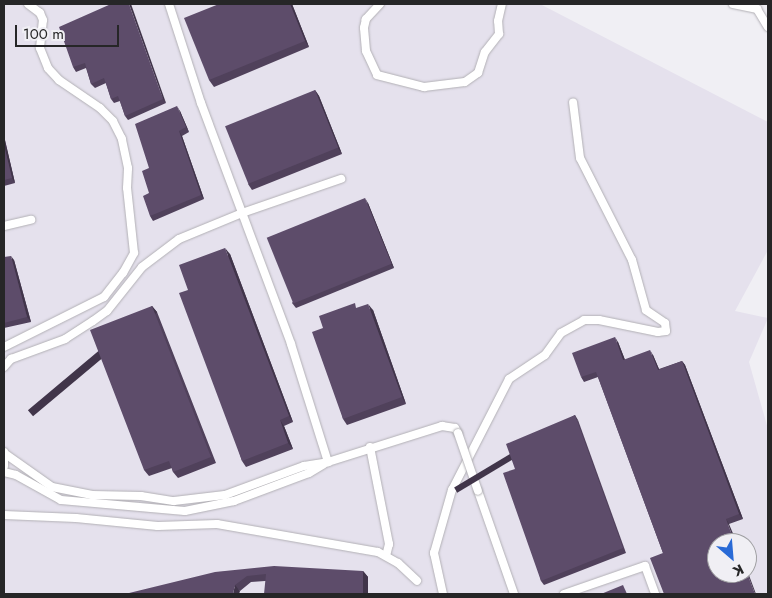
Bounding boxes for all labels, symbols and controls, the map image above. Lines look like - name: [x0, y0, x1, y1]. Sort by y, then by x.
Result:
- scale bar: [18, 15, 121, 47]
- text: 100 m: [23, 23, 64, 45]
- north arrow: [707, 533, 757, 583]
- text: K: [729, 559, 747, 582]

